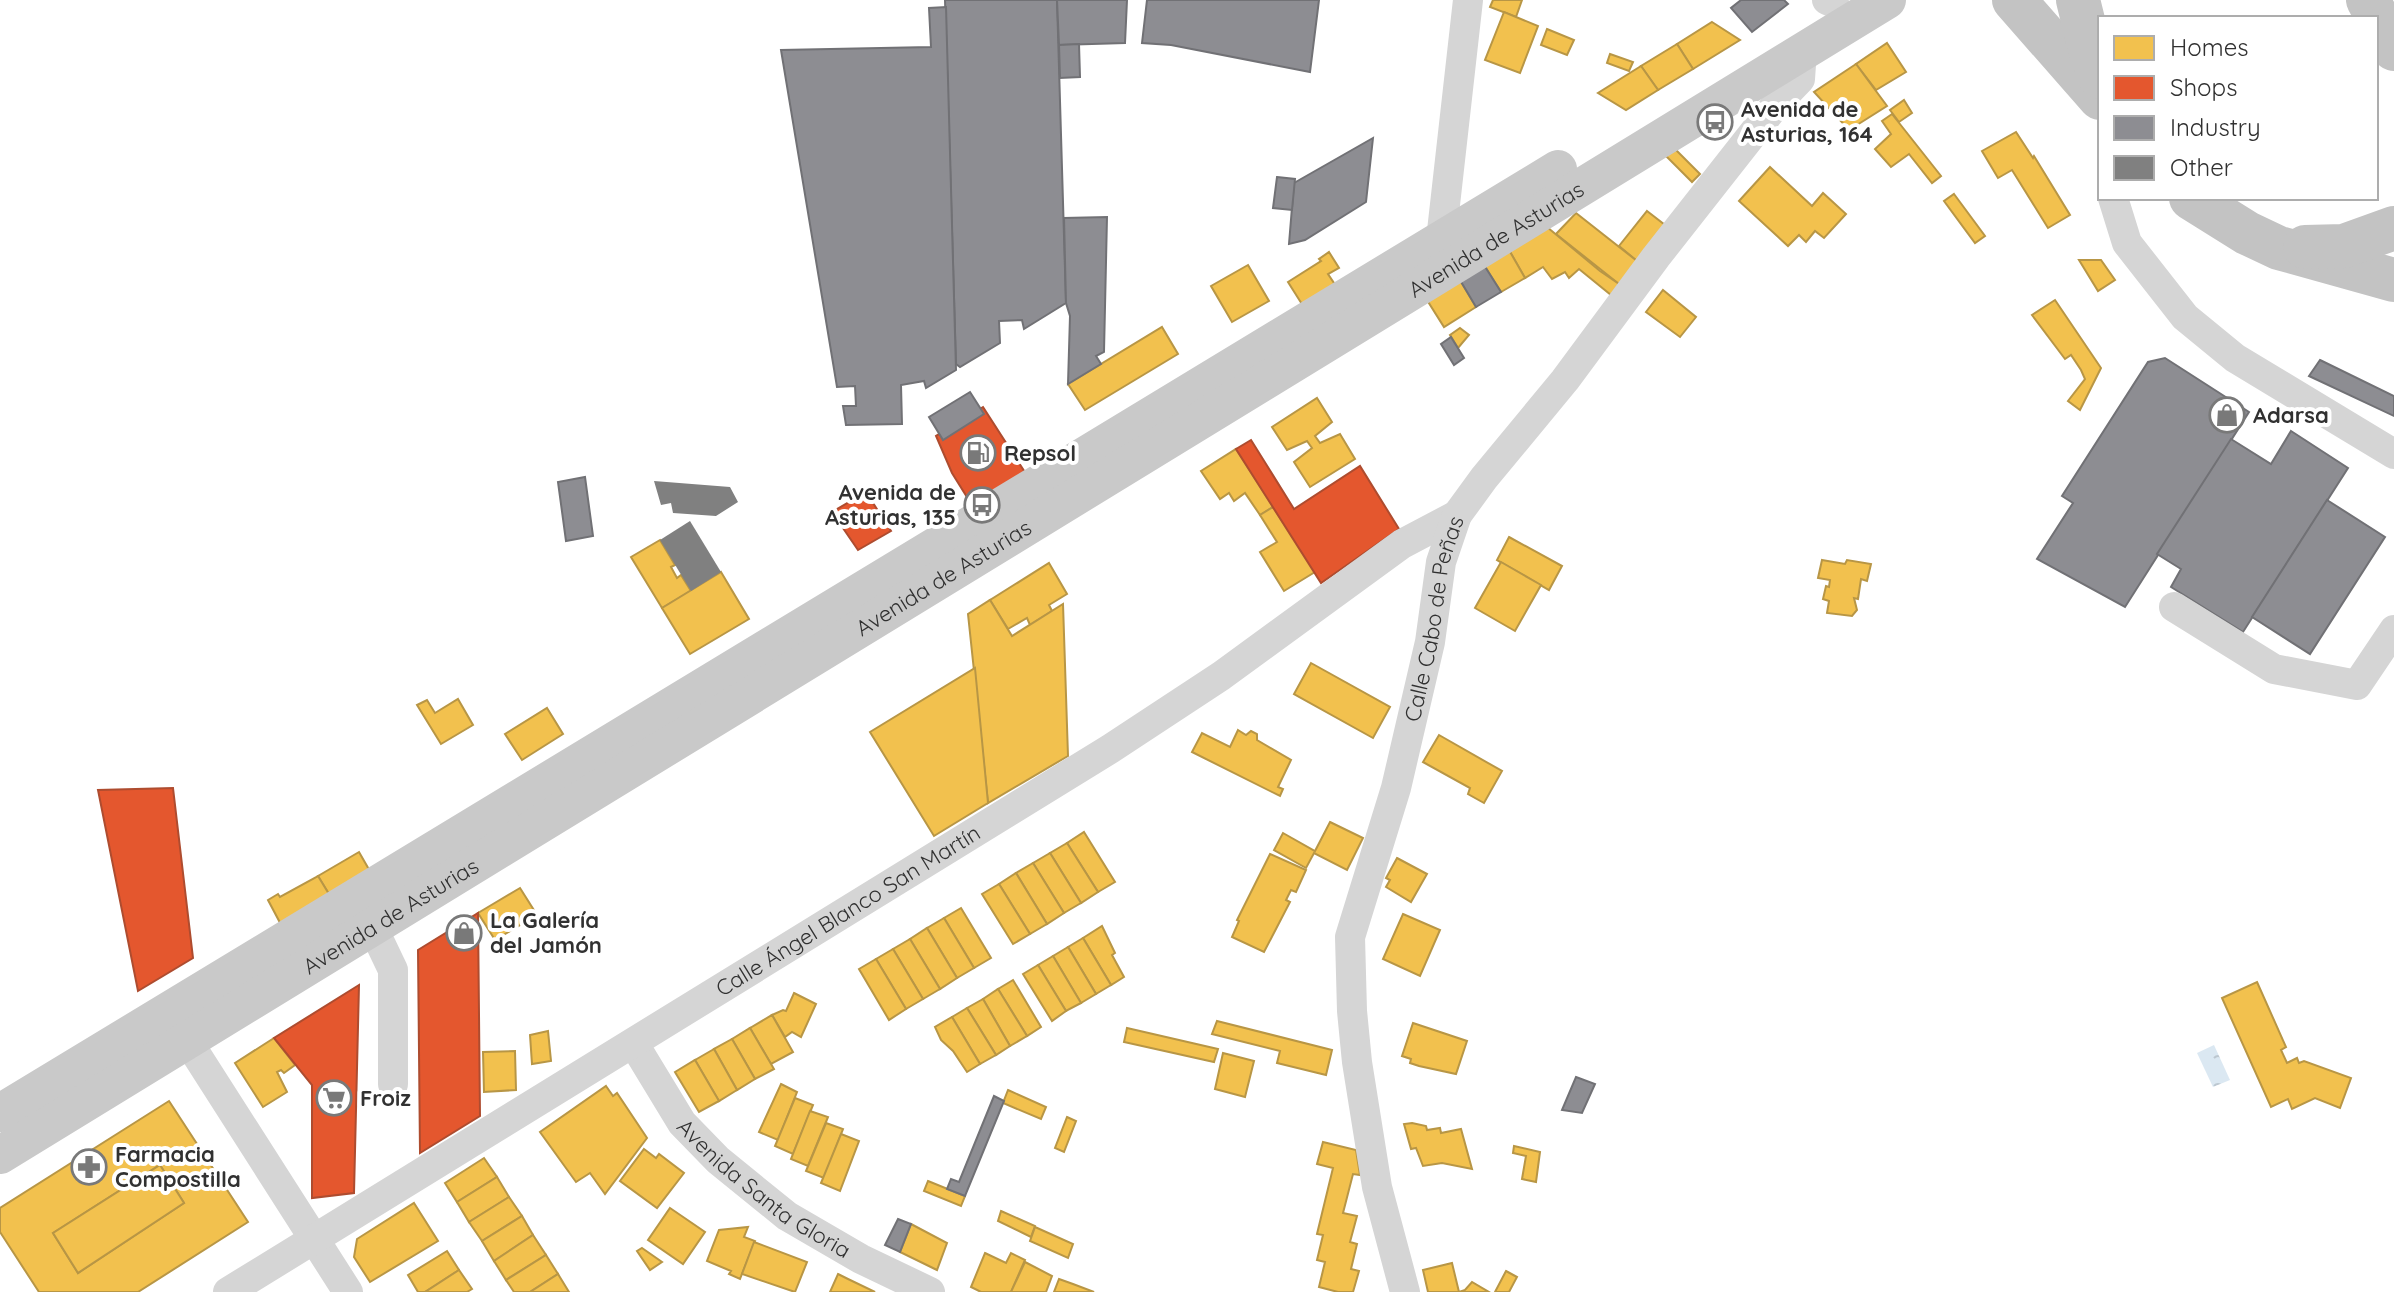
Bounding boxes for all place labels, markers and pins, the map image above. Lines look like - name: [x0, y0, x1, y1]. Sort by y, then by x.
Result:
- place label: Avenida de Asturias, 164: [1741, 95, 1873, 148]
- bus stop icon: Avenida de Asturias, 164: [1696, 103, 1734, 141]
- shop icon: Adarsa: [2208, 396, 2246, 434]
- place label: Adarsa: [2253, 401, 2329, 429]
- fuel station icon: Repsol: [959, 434, 997, 472]
- place label: Repsol: [1004, 439, 1076, 467]
- place label: Avenida de Asturias, 135: [825, 478, 956, 531]
- bus stop icon: Avenida de Asturias, 135: [963, 486, 1001, 524]
- place label: La Galería del Jamón: [490, 906, 602, 959]
- shop icon: La Galería del Jamón: [445, 914, 483, 952]
- supermarket icon: Froiz: [315, 1079, 353, 1117]
- place label: Froiz: [360, 1084, 411, 1112]
- place label: Farmacia Compostilla: [115, 1140, 241, 1193]
- pharmacy icon: Farmacia Compostilla: [70, 1148, 108, 1186]

